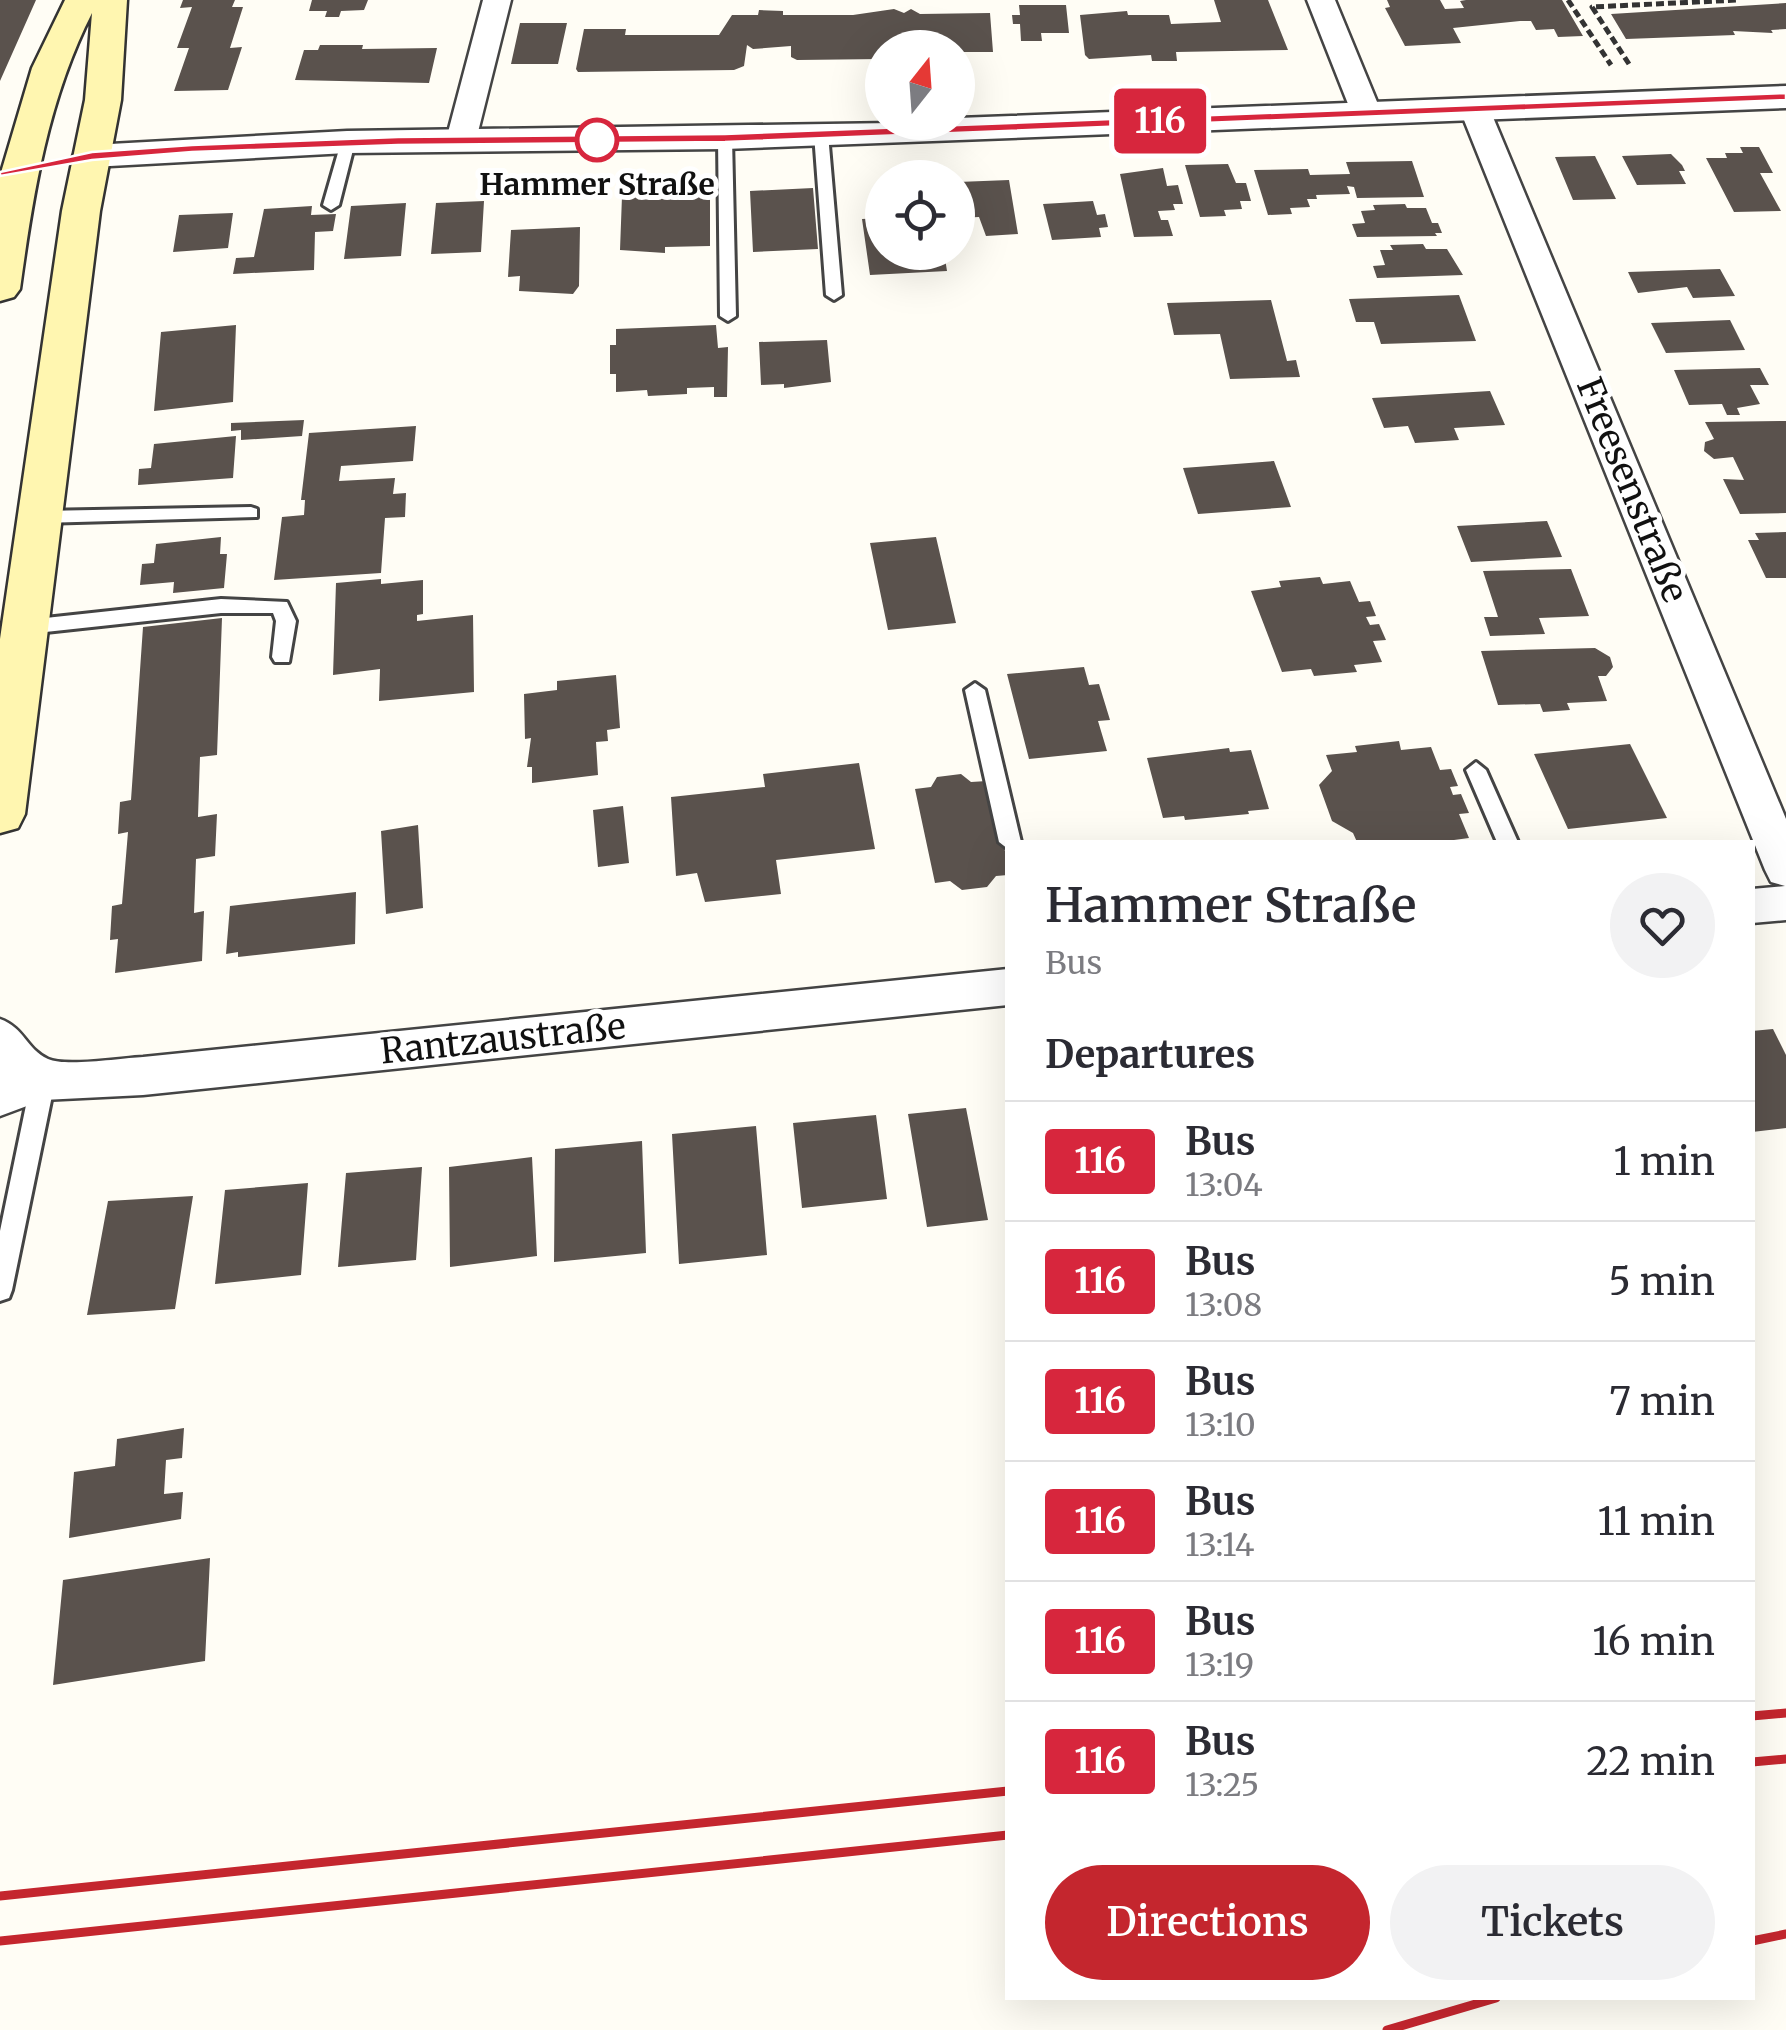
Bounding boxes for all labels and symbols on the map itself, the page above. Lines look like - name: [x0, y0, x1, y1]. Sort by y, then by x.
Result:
- north arrow: [865, 30, 975, 140]
- line badge: 116: [1102, 88, 1218, 154]
- marker: Hammer Straße: [576, 119, 618, 161]
- place label: Hammer Straße: [479, 165, 715, 203]
- street label: Freesenstraße: [1567, 371, 1697, 609]
- street label: Rantzaustraße: [378, 1004, 628, 1074]

